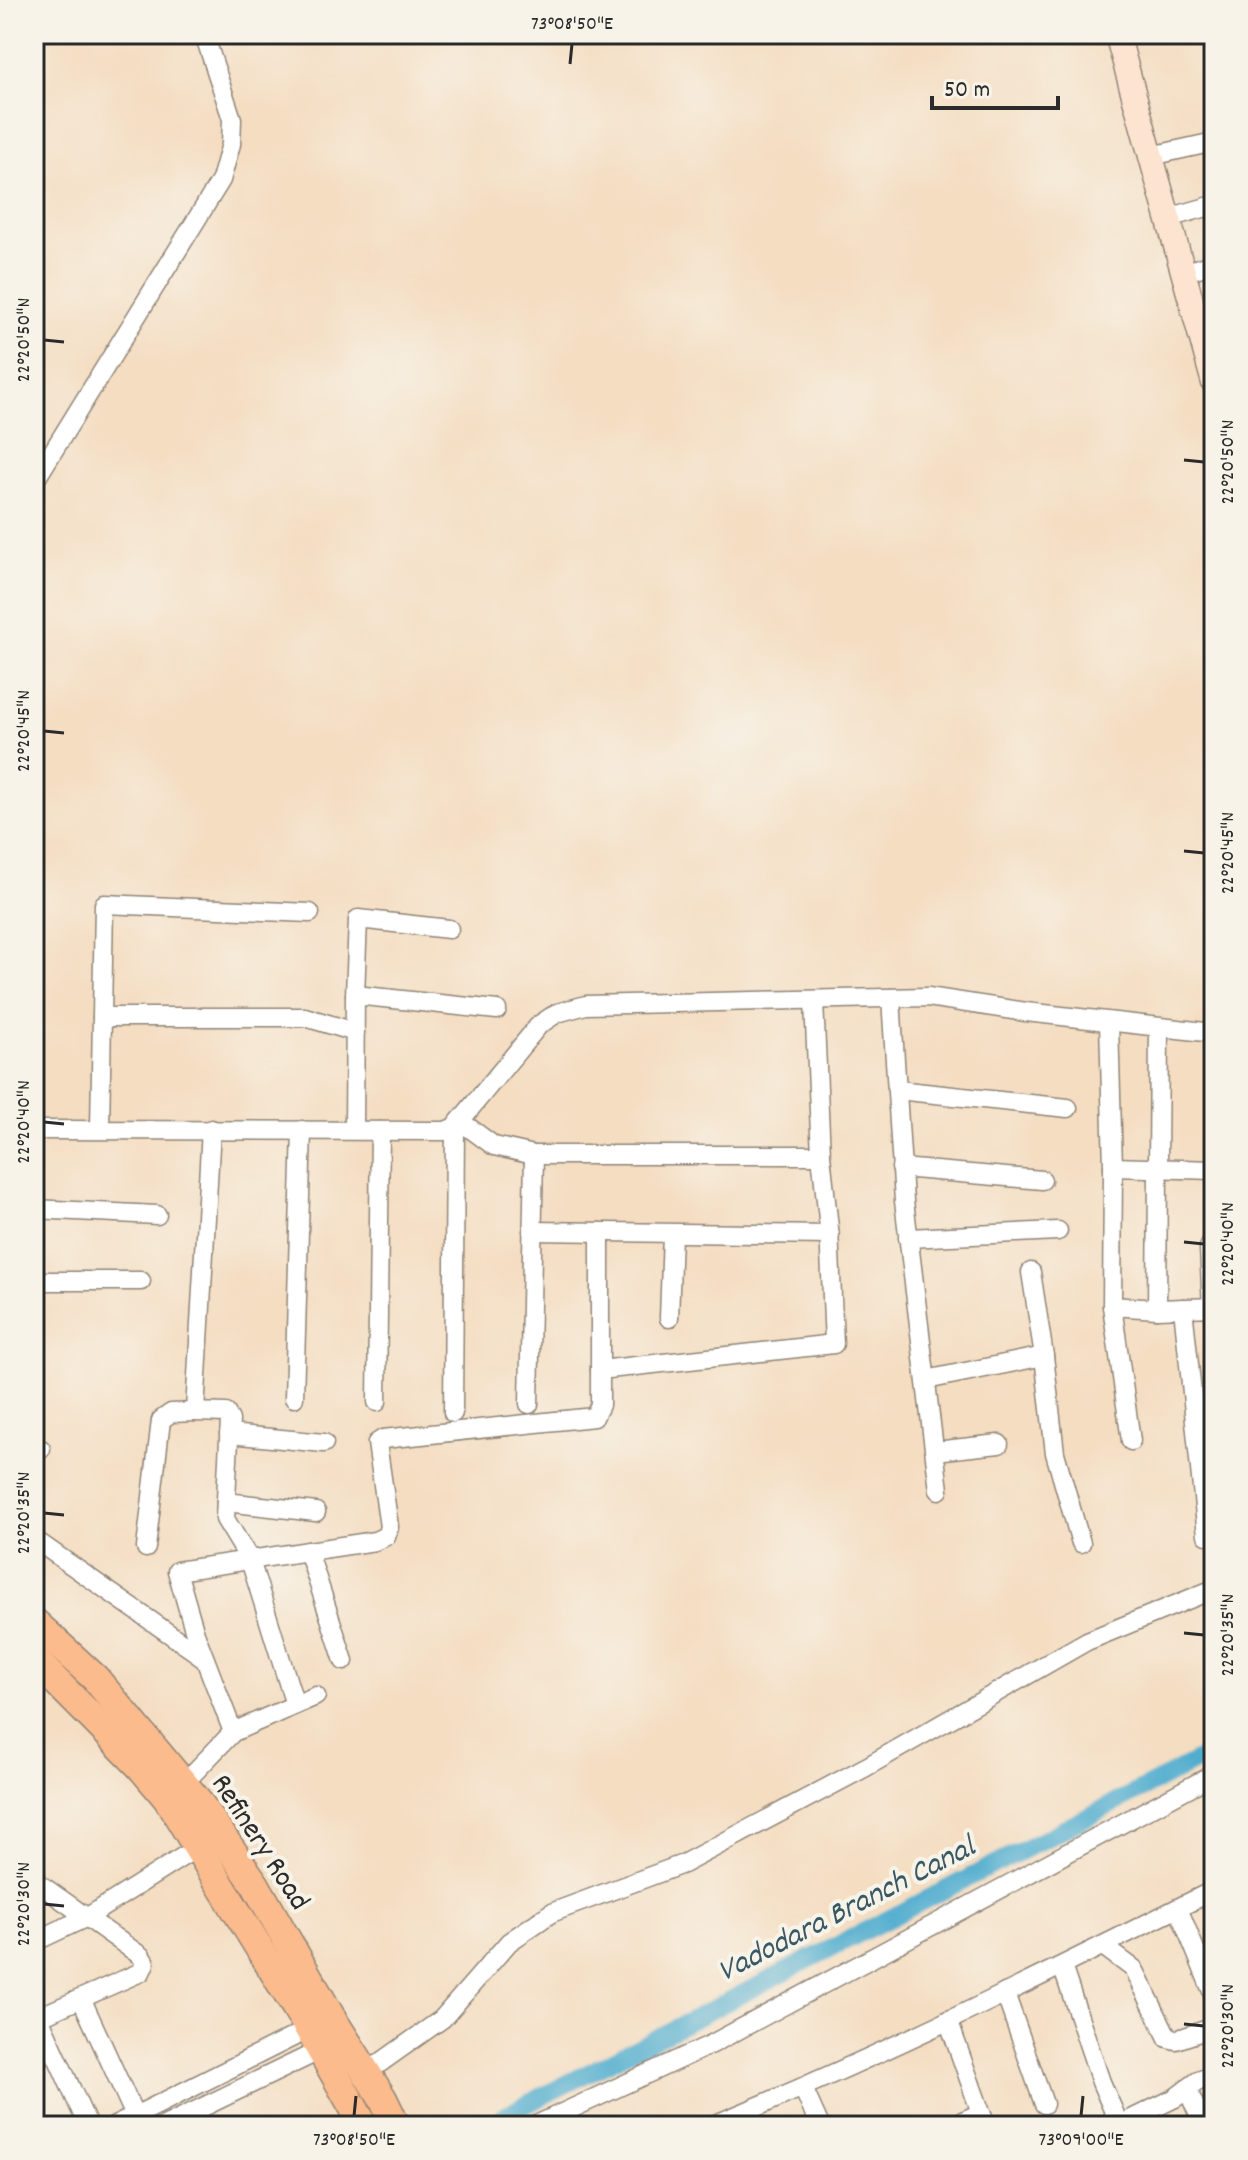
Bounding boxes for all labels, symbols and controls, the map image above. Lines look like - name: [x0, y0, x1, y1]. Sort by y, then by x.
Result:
- text: 73°08'50"E: [531, 11, 613, 39]
- scale bar: [932, 60, 1058, 110]
- text: 50 m: [944, 74, 990, 108]
- text: 22°20'50"N: [11, 298, 39, 382]
- text: 22°20'50"N: [1215, 420, 1243, 504]
- text: 22°20'45"N: [11, 690, 39, 772]
- text: 22°20'45"N: [1215, 812, 1243, 894]
- text: 22°20'40"N: [11, 1080, 39, 1164]
- text: 22°20'40"N: [1215, 1202, 1243, 1286]
- text: 22°20'35"N: [11, 1472, 39, 1554]
- text: 22°20'35"N: [1215, 1594, 1243, 1676]
- street label: Refinery Road: [198, 1767, 318, 1920]
- water label: Vadodara Branch Canal: [710, 1825, 986, 1996]
- text: 22°20'30"N: [11, 1862, 39, 1946]
- text: 22°20'30"N: [1215, 1984, 1243, 2068]
- text: 73°08'50"E: [313, 2127, 395, 2155]
- text: 73°09'00"E: [1039, 2127, 1123, 2155]

